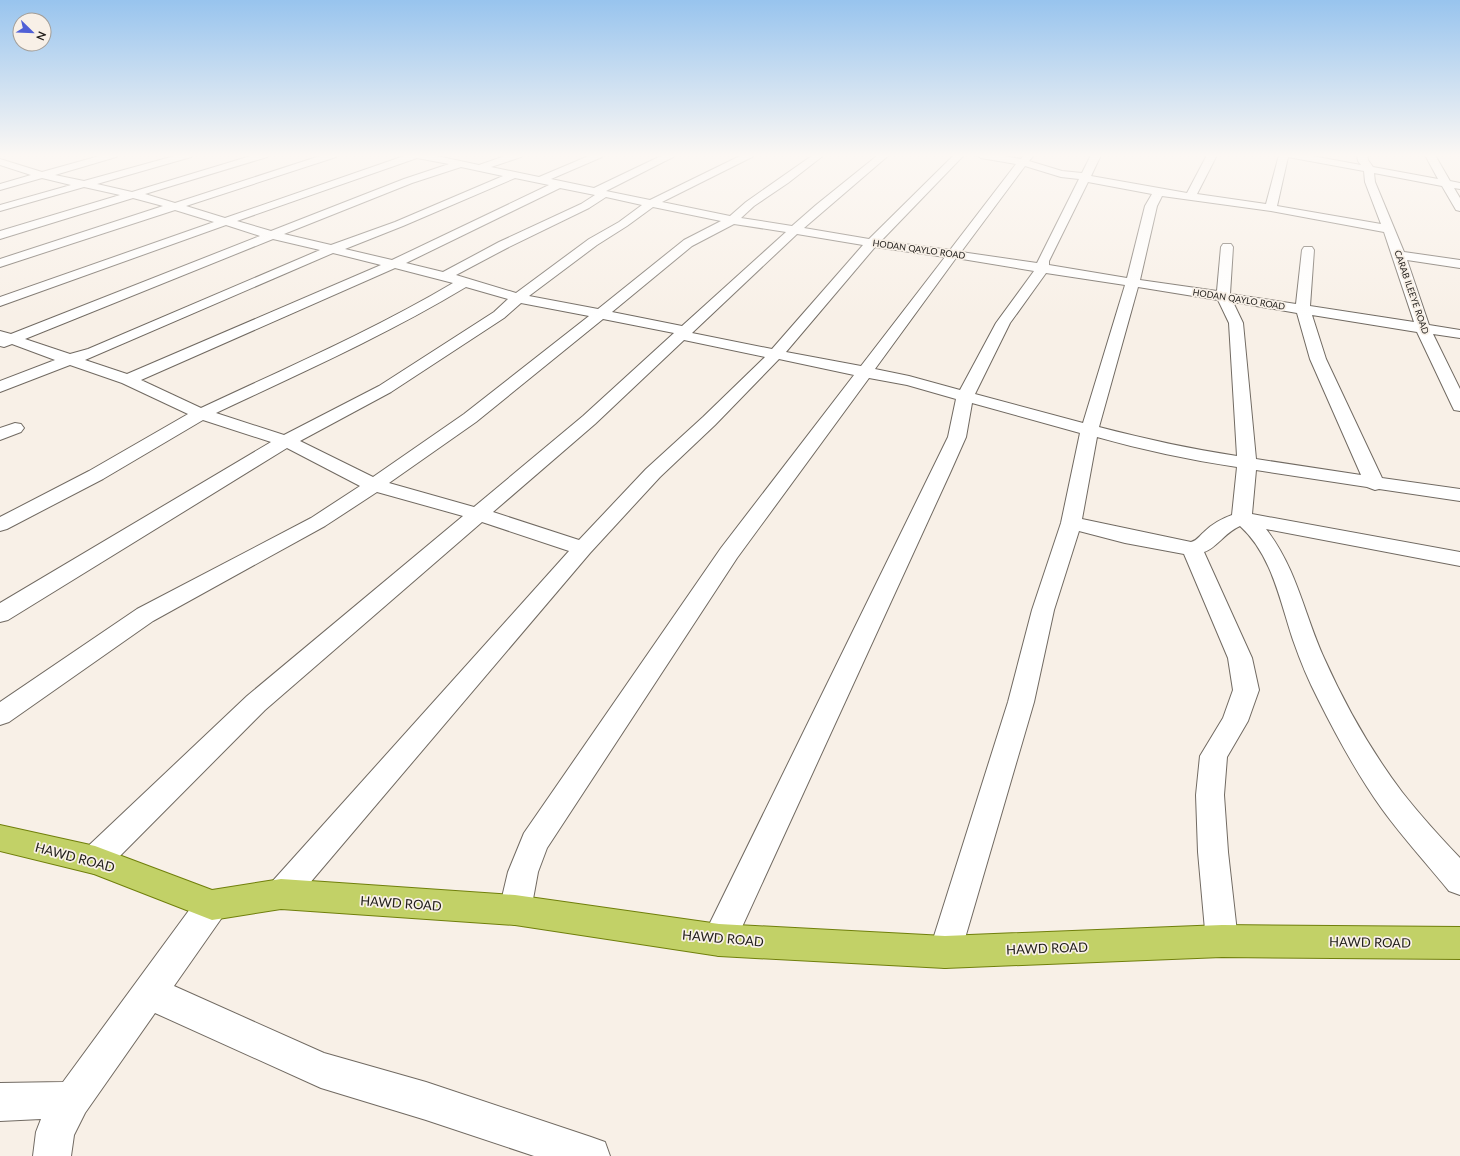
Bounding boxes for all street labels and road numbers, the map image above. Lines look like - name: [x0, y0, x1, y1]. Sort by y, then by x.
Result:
- street label: HODAN QAYLO ROAD: [872, 237, 966, 261]
- street label: CARAB ILEEYE ROAD: [1392, 249, 1432, 336]
- street label: HODAN QAYLO ROAD: [1192, 286, 1286, 312]
- street label: HAWD ROAD: [33, 839, 117, 875]
- street label: HAWD ROAD: [360, 892, 442, 914]
- street label: HAWD ROAD: [682, 926, 765, 950]
- street label: HAWD ROAD: [1329, 933, 1411, 951]
- street label: HAWD ROAD: [1006, 939, 1088, 957]

